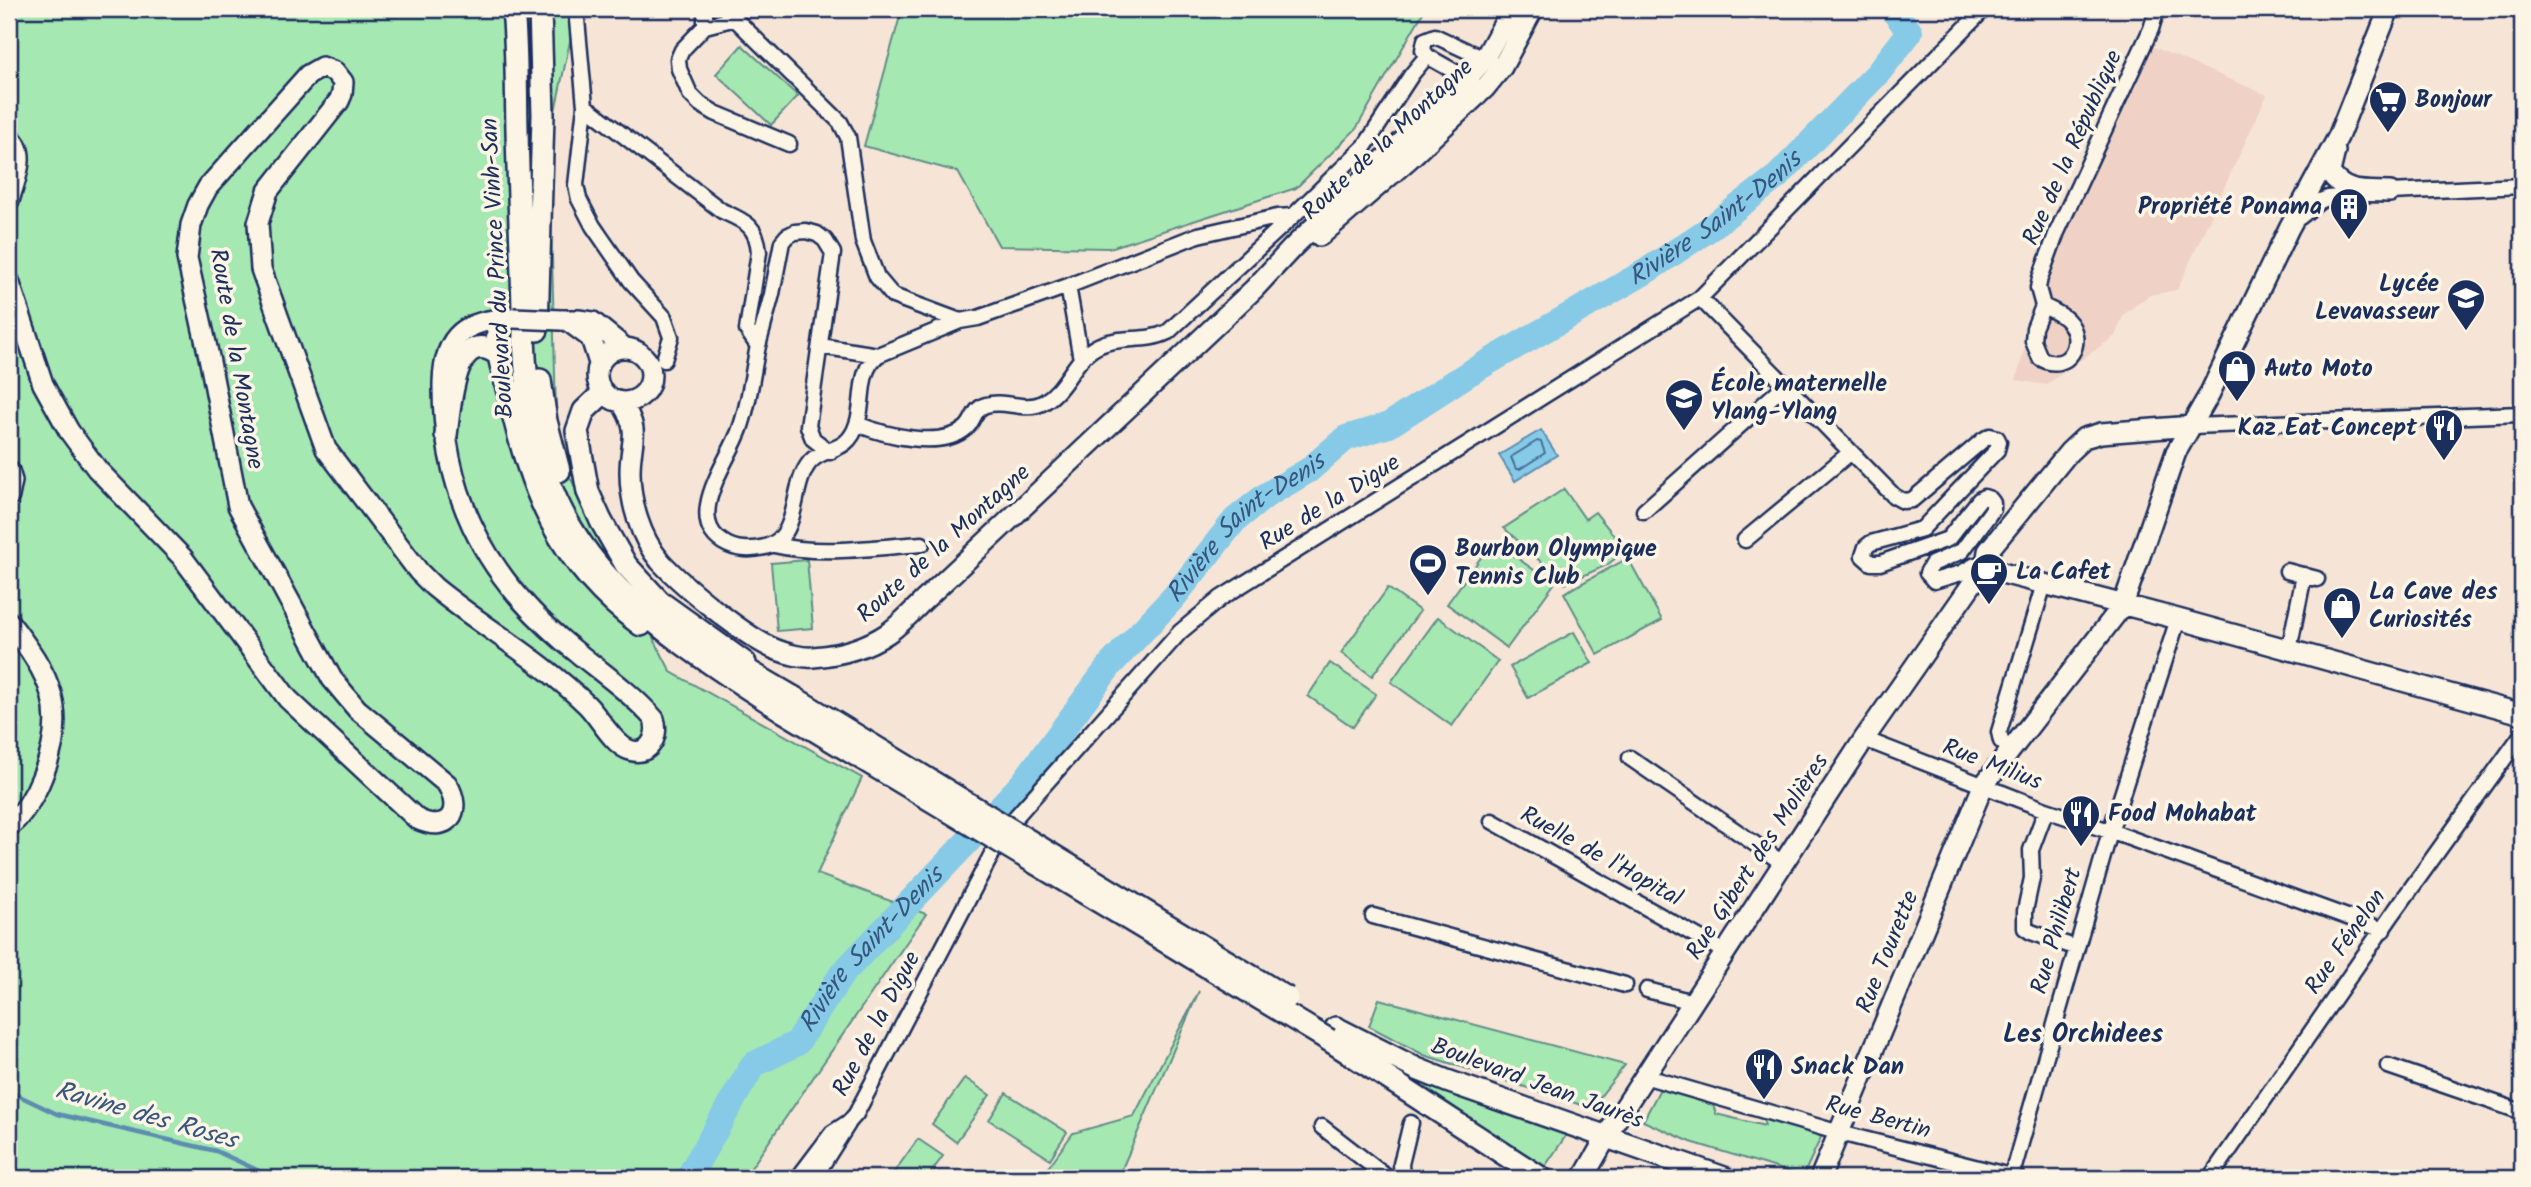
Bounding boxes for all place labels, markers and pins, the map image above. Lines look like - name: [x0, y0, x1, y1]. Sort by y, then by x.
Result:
- supermarket icon: Bonjour: [2367, 79, 2409, 134]
- place label: Bonjour: [2415, 81, 2493, 120]
- building icon: Propriété Ponama: [2328, 186, 2370, 241]
- place label: Propriété Ponama: [2138, 188, 2322, 227]
- place label: Lycée Levavasseur: [2315, 265, 2440, 332]
- school or university icon: Lycée Levavasseur: [2445, 277, 2487, 332]
- shop icon: Auto Moto: [2216, 348, 2258, 403]
- place label: Auto Moto: [2264, 350, 2373, 389]
- place label: École maternelle Ylang-Ylang: [1711, 365, 1887, 432]
- school or university icon: École maternelle Ylang-Ylang: [1663, 377, 1705, 432]
- restaurant icon: Kaz Eat Concept: [2423, 407, 2465, 462]
- place label: Kaz Eat Concept: [2238, 409, 2418, 448]
- place label: Bourbon Olympique Tennis Club: [1455, 530, 1657, 597]
- sports icon: Bourbon Olympique Tennis Club: [1407, 542, 1449, 597]
- cafe icon: La Cafet: [1968, 551, 2010, 606]
- place label: La Cafet: [2016, 553, 2112, 592]
- place label: La Cave des Curiosités: [2369, 573, 2498, 640]
- shop icon: La Cave des Curiosités: [2321, 585, 2363, 640]
- restaurant icon: Food Mohabat: [2060, 793, 2102, 848]
- place label: Food Mohabat: [2108, 795, 2258, 834]
- restaurant icon: Snack Dan: [1743, 1046, 1785, 1101]
- place label: Snack Dan: [1791, 1048, 1904, 1087]

